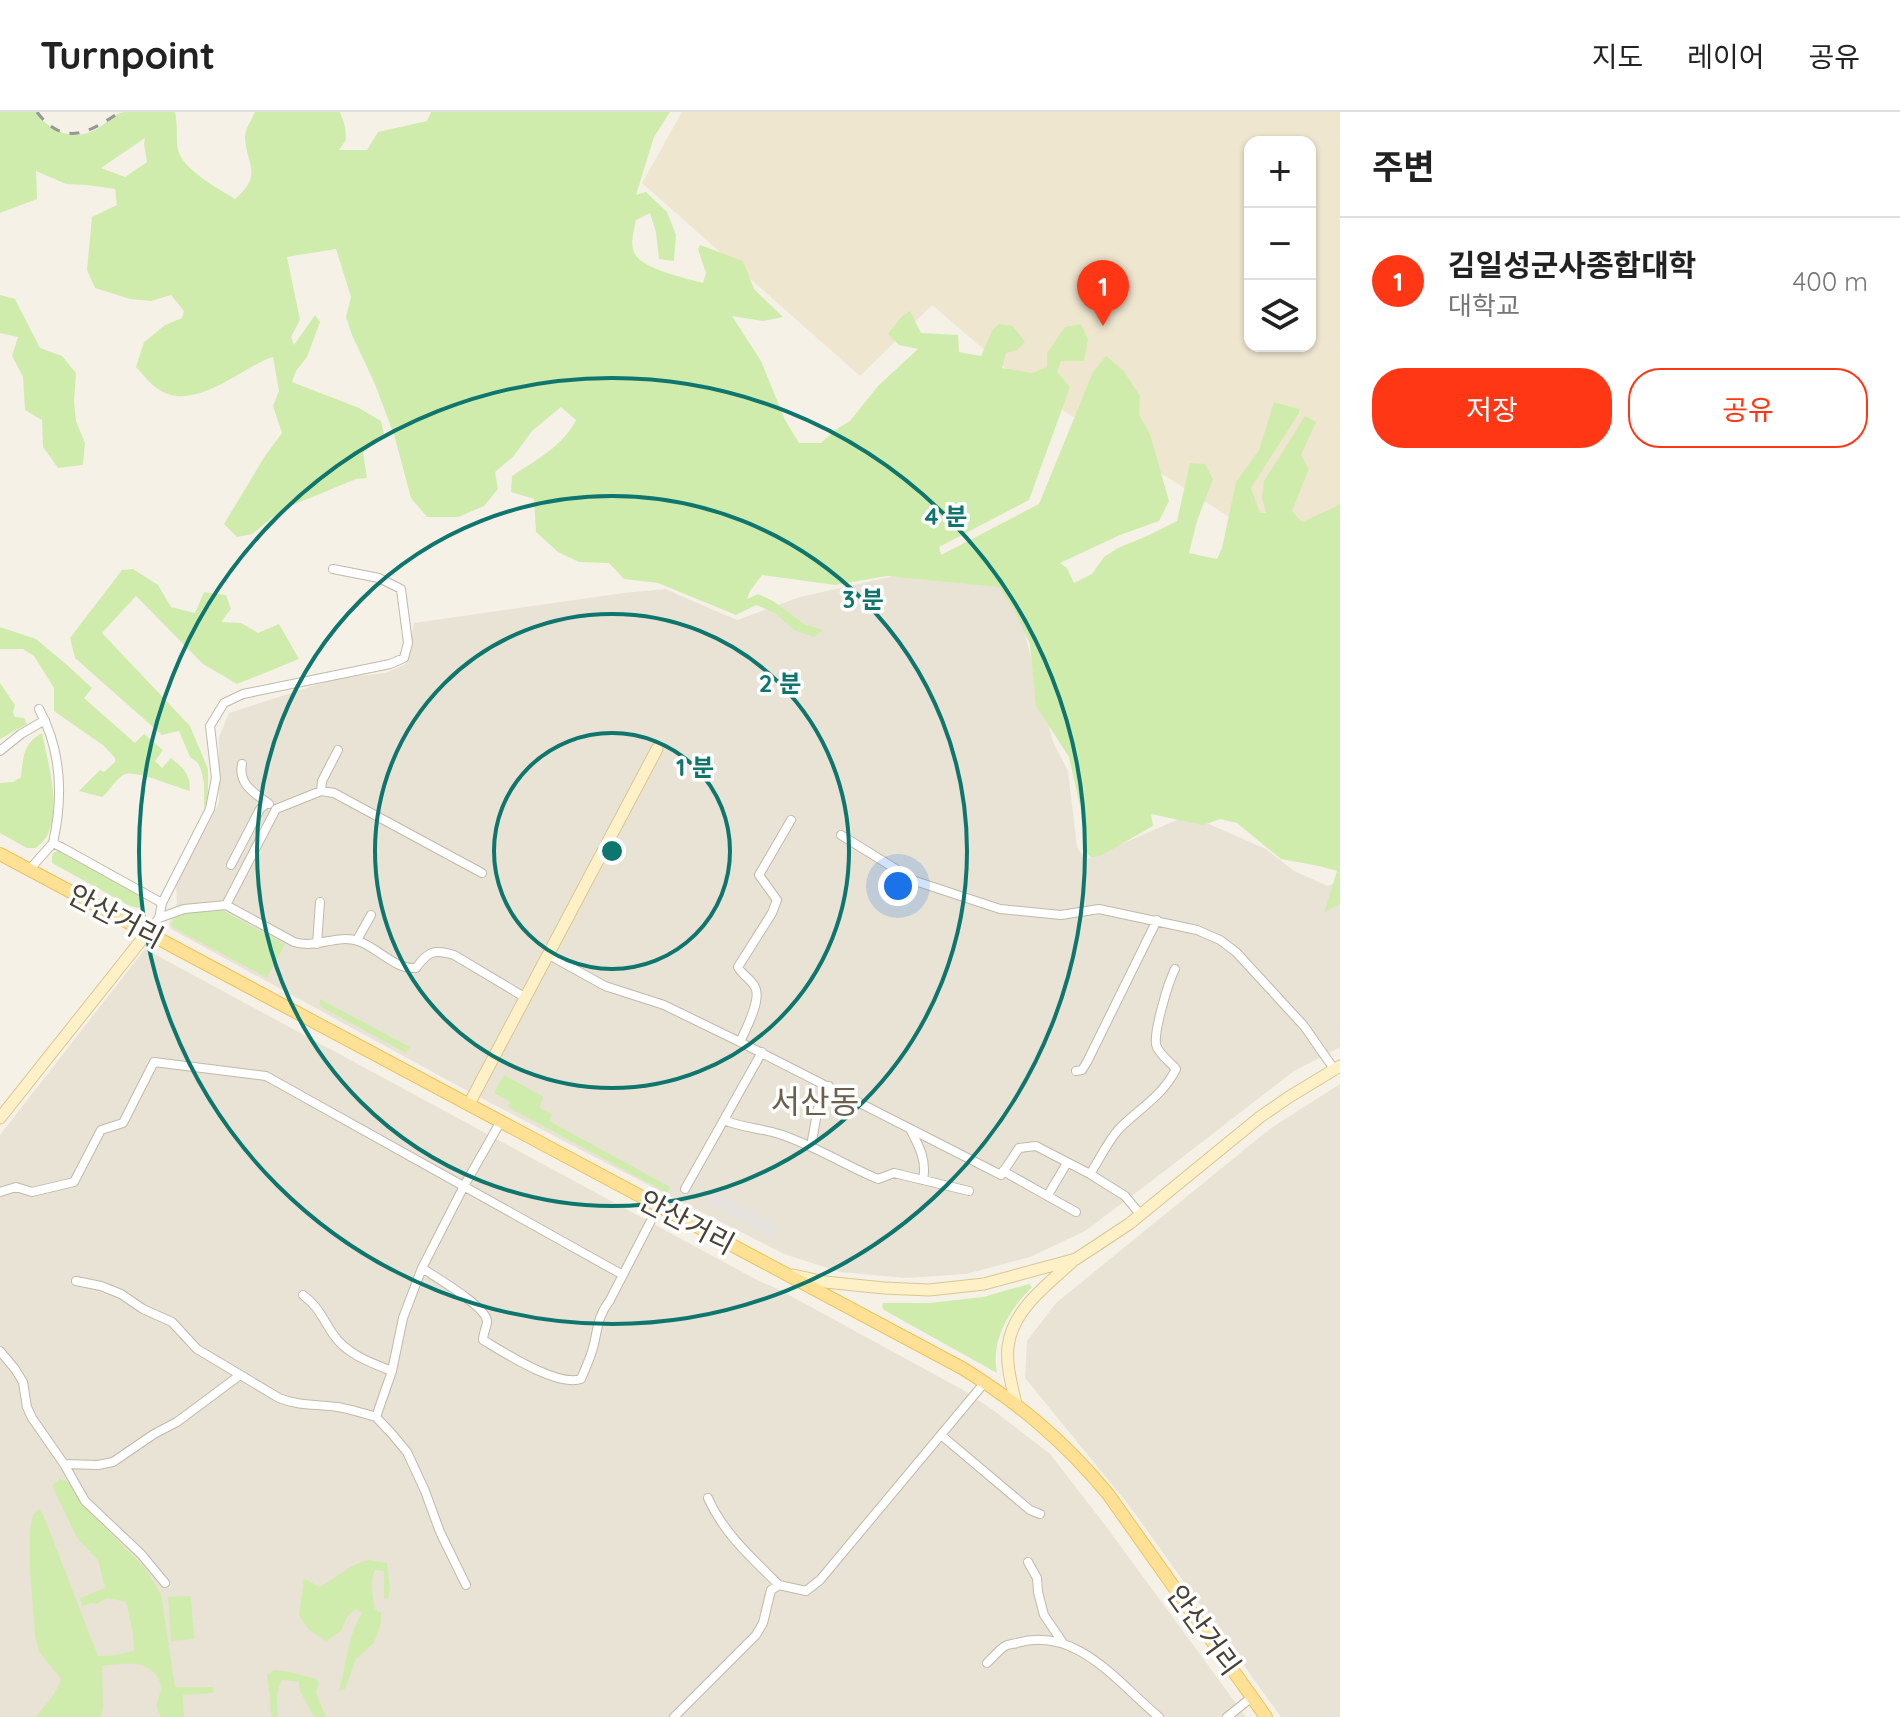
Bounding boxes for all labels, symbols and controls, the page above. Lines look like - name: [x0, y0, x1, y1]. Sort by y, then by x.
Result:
- text: Turnpoint: [40, 31, 215, 79]
- text: 지도: [1592, 39, 1643, 74]
- text: 레이어: [1687, 39, 1764, 74]
- text: 공유: [1808, 39, 1860, 74]
- map controls: [1244, 136, 1316, 352]
- button: +: [1244, 136, 1316, 208]
- text: 주변: [1372, 145, 1435, 188]
- button: −: [1244, 208, 1316, 280]
- text: 김일성군사종합대학: [1448, 246, 1696, 284]
- pin: 1: [1077, 260, 1129, 326]
- text: 1: [1393, 265, 1403, 298]
- text: 400 m: [1793, 265, 1868, 298]
- button: layers: [1244, 280, 1316, 352]
- text: 대학교: [1448, 289, 1520, 322]
- button: 저장: [1372, 368, 1612, 448]
- button: 공유: [1628, 368, 1868, 448]
- text: 4 분: [925, 501, 967, 531]
- text: 3 분: [842, 584, 884, 614]
- text: 2 분: [759, 668, 801, 698]
- text: 1 분: [676, 752, 714, 782]
- centre of rings: [598, 837, 626, 865]
- your location: [878, 866, 918, 906]
- street label: 안산거리: [63, 876, 170, 955]
- district label: 서산동: [771, 1081, 859, 1121]
- street label: 안산거리: [634, 1182, 741, 1261]
- street label: 안산거리: [1160, 1578, 1249, 1682]

